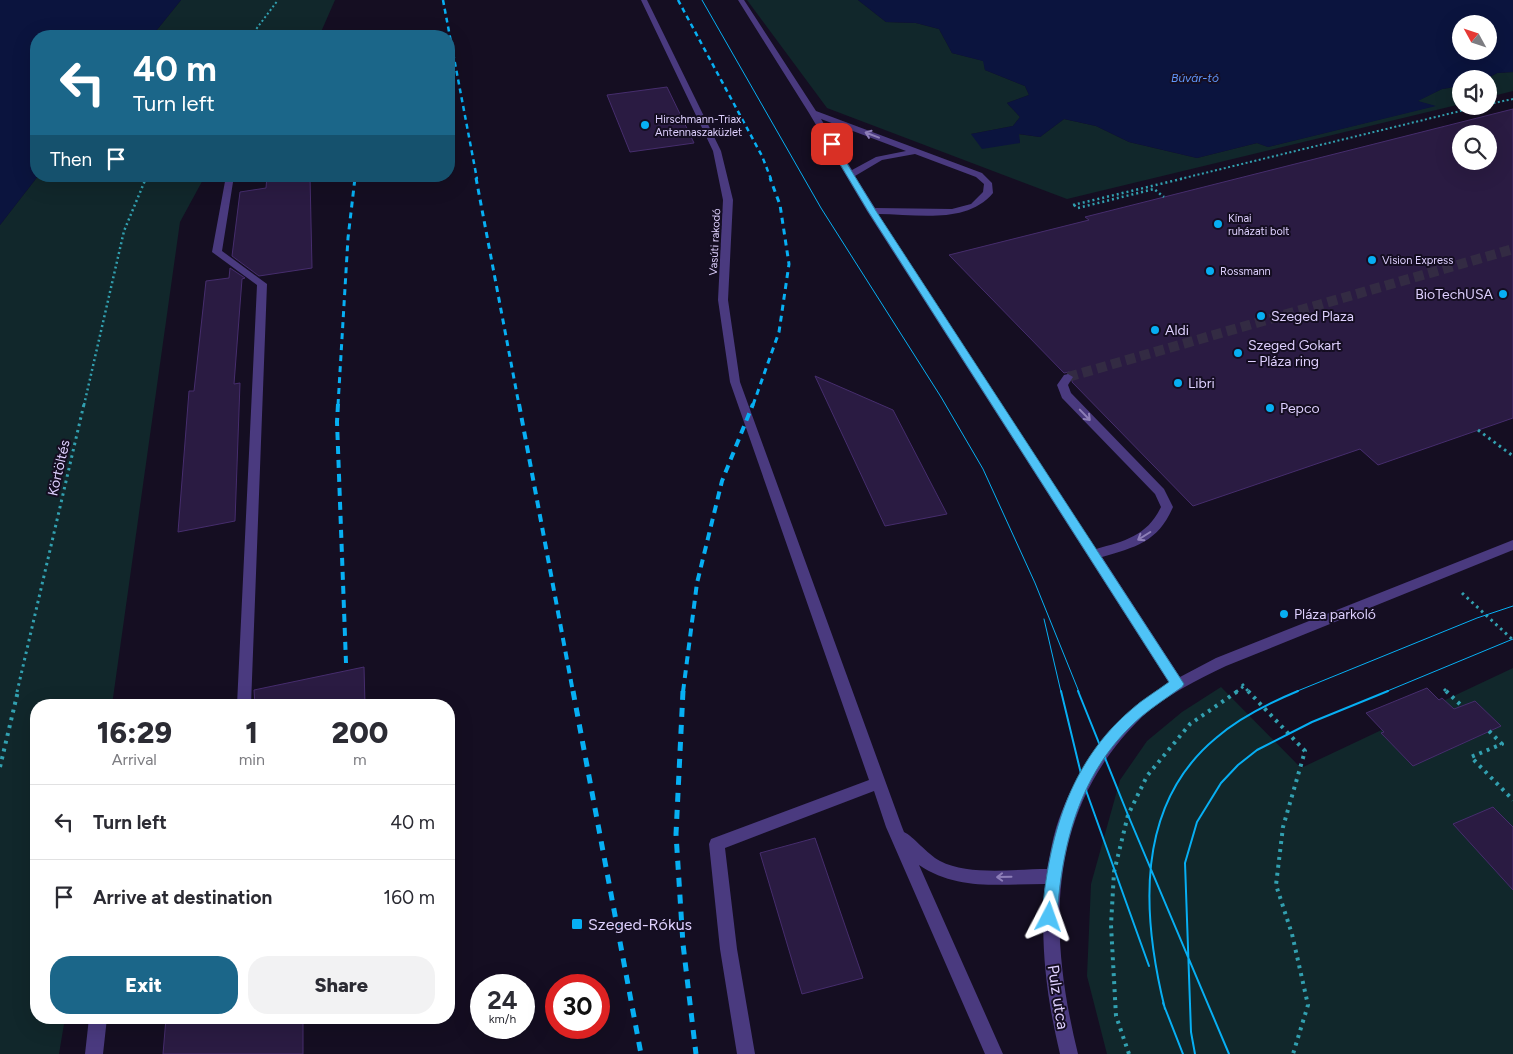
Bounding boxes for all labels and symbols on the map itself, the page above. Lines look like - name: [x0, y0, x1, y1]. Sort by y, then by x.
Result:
- north arrow: [1452, 15, 1498, 60]
- water label: Búvár-tó: [1171, 71, 1219, 85]
- place label: Hirschmann-Triax Antennaszaküzlet: [655, 113, 742, 139]
- marker: Hirschmann-Triax Antennaszaküzlet: [639, 119, 651, 131]
- pin: [811, 123, 853, 165]
- one-way arrow: [865, 130, 880, 139]
- street label: Vasúti rakodó: [707, 208, 723, 276]
- place label: Kínai ruházati bolt: [1228, 212, 1289, 238]
- marker: Kínai ruházati bolt: [1212, 218, 1224, 230]
- marker: Vision Express: [1366, 254, 1378, 266]
- place label: Vision Express: [1382, 254, 1453, 267]
- marker: Rossmann: [1204, 265, 1216, 277]
- place label: Rossmann: [1220, 265, 1271, 278]
- place label: BioTechUSA: [1415, 286, 1494, 303]
- marker: BioTechUSA: [1497, 288, 1509, 300]
- place label: Szeged Plaza: [1271, 308, 1354, 325]
- marker: Szeged Plaza: [1255, 310, 1267, 322]
- place label: Aldi: [1165, 322, 1189, 339]
- marker: Aldi: [1149, 324, 1161, 336]
- place label: Szeged Gokart – Pláza ring: [1248, 337, 1341, 370]
- marker: Szeged Gokart – Pláza ring: [1232, 347, 1244, 359]
- place label: Libri: [1188, 375, 1215, 392]
- marker: Libri: [1172, 377, 1184, 389]
- place label: Pepco: [1280, 400, 1320, 417]
- marker: Pepco: [1264, 402, 1276, 414]
- one-way arrow: [1079, 408, 1091, 421]
- street label: Körtöltés: [44, 438, 74, 498]
- one-way arrow: [1138, 532, 1152, 542]
- place label: Pláza parkoló: [1294, 606, 1376, 623]
- marker: Pláza parkoló: [1278, 608, 1290, 620]
- one-way arrow: [996, 872, 1012, 882]
- position arrow: [1022, 890, 1074, 942]
- place label: Szeged-Rókus: [588, 915, 692, 934]
- marker: Szeged-Rókus: [570, 917, 584, 931]
- street label: Pulz utca: [1044, 963, 1072, 1031]
- speed limit sign: 30: [545, 974, 610, 1039]

